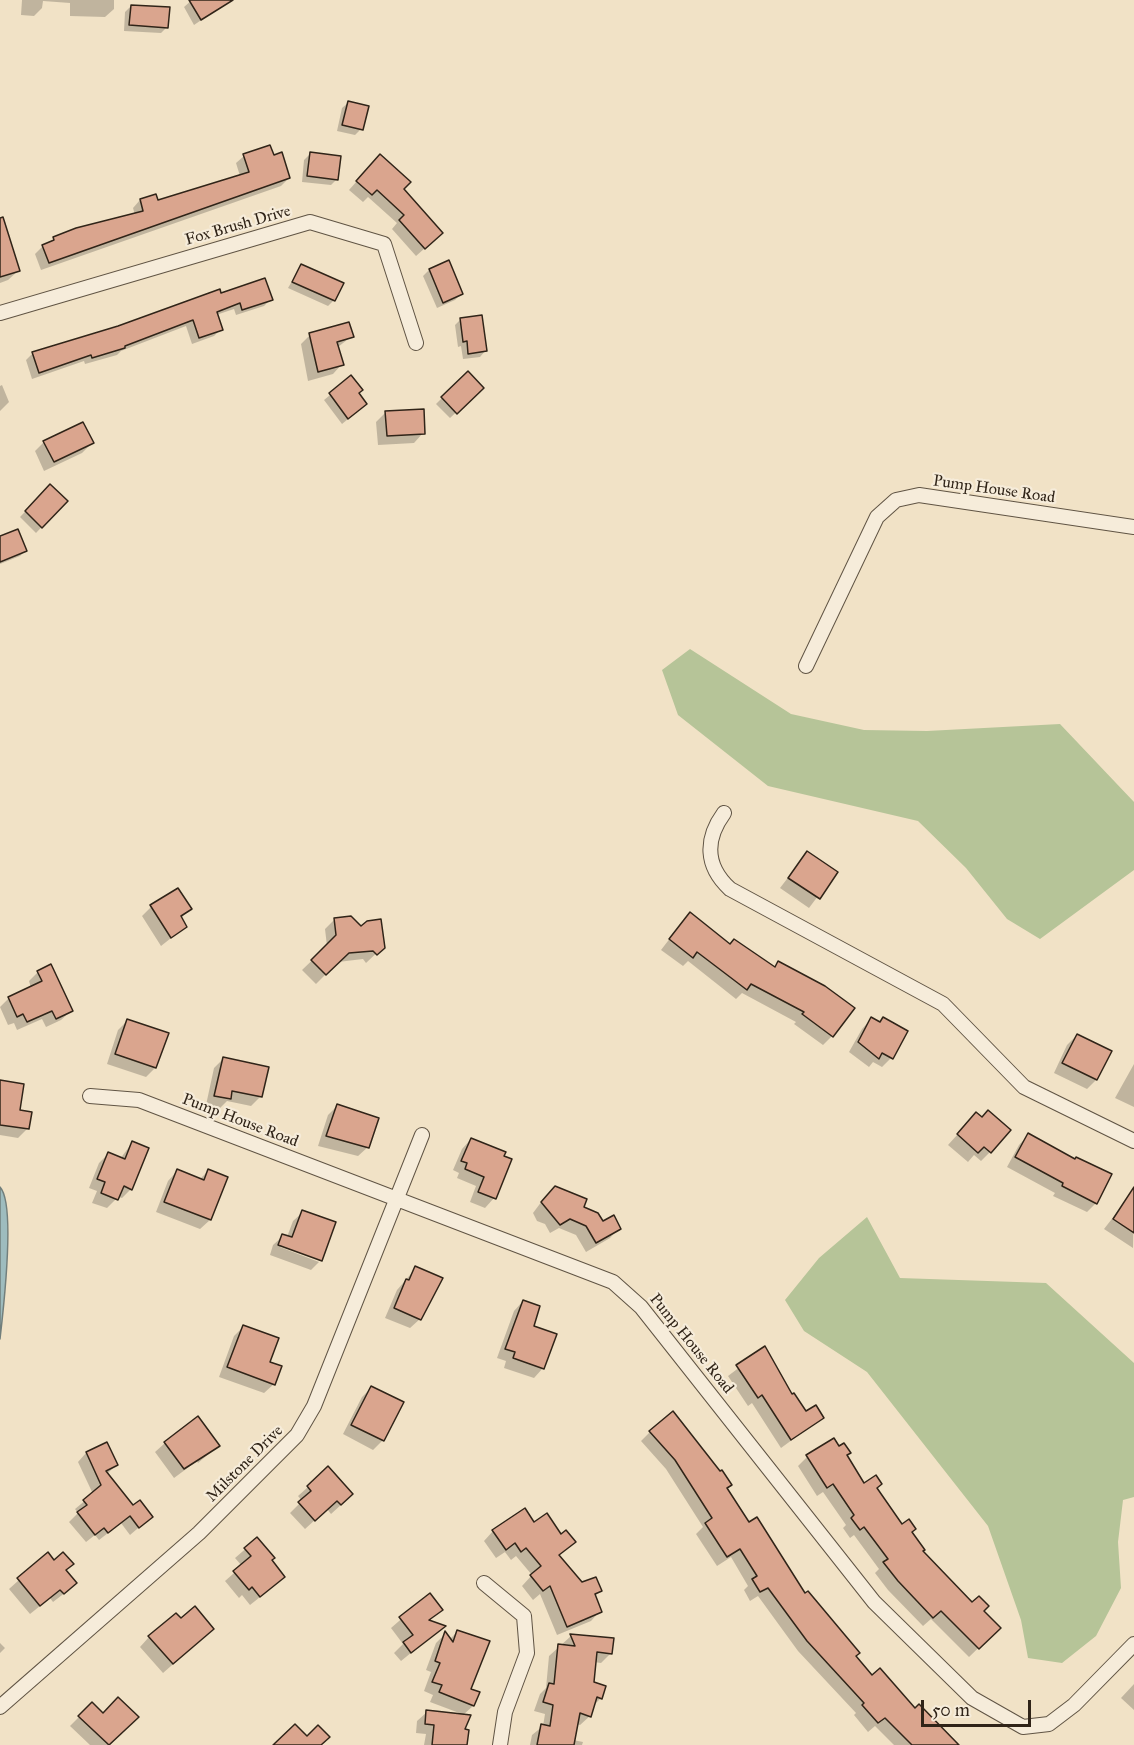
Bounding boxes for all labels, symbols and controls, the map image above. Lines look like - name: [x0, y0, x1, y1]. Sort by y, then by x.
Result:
- street label: Fox Brush Drive: [183, 202, 293, 250]
- street label: Pump House Road: [932, 472, 1056, 508]
- street label: Pump House Road: [179, 1090, 301, 1152]
- street label: Pump House Road: [645, 1290, 737, 1398]
- street label: Milstone Drive: [203, 1422, 287, 1506]
- scale bar: [924, 1688, 1034, 1726]
- text: 50 m: [932, 1699, 970, 1721]

